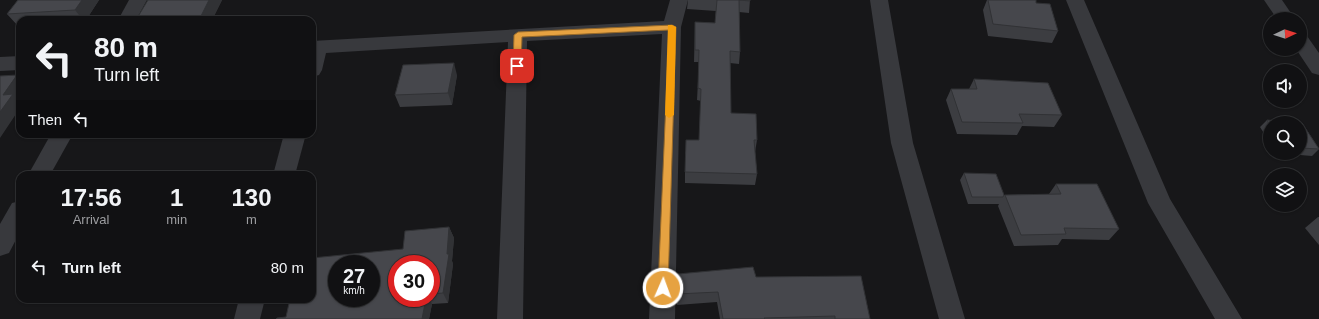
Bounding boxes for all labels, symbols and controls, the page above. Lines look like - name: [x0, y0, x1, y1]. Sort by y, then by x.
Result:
- north arrow: [1263, 12, 1307, 56]
- map controls: [1263, 12, 1307, 212]
- icon: left: [28, 32, 80, 84]
- text: 80 m: [94, 32, 158, 63]
- pin: [500, 49, 534, 83]
- icon: arrive: [506, 55, 528, 77]
- button: sound: [1263, 64, 1307, 108]
- text: Turn left: [94, 65, 159, 85]
- icon: left: [70, 108, 92, 130]
- text: Then: [28, 111, 62, 128]
- button: search: [1263, 116, 1307, 160]
- button: layers: [1263, 168, 1307, 212]
- text: 17:56: [60, 184, 122, 211]
- text: 1: [170, 184, 183, 211]
- text: 130: [232, 184, 272, 211]
- text: Arrival: [73, 212, 110, 227]
- text: min: [166, 212, 187, 227]
- text: m: [246, 212, 257, 227]
- speed limit sign: 30: [388, 255, 440, 307]
- icon: left: [28, 256, 50, 278]
- text: Turn left: [62, 259, 121, 276]
- text: 80 m: [271, 259, 304, 276]
- text: 27: [343, 265, 365, 287]
- position arrow: [642, 267, 684, 309]
- text: km/h: [343, 285, 365, 296]

